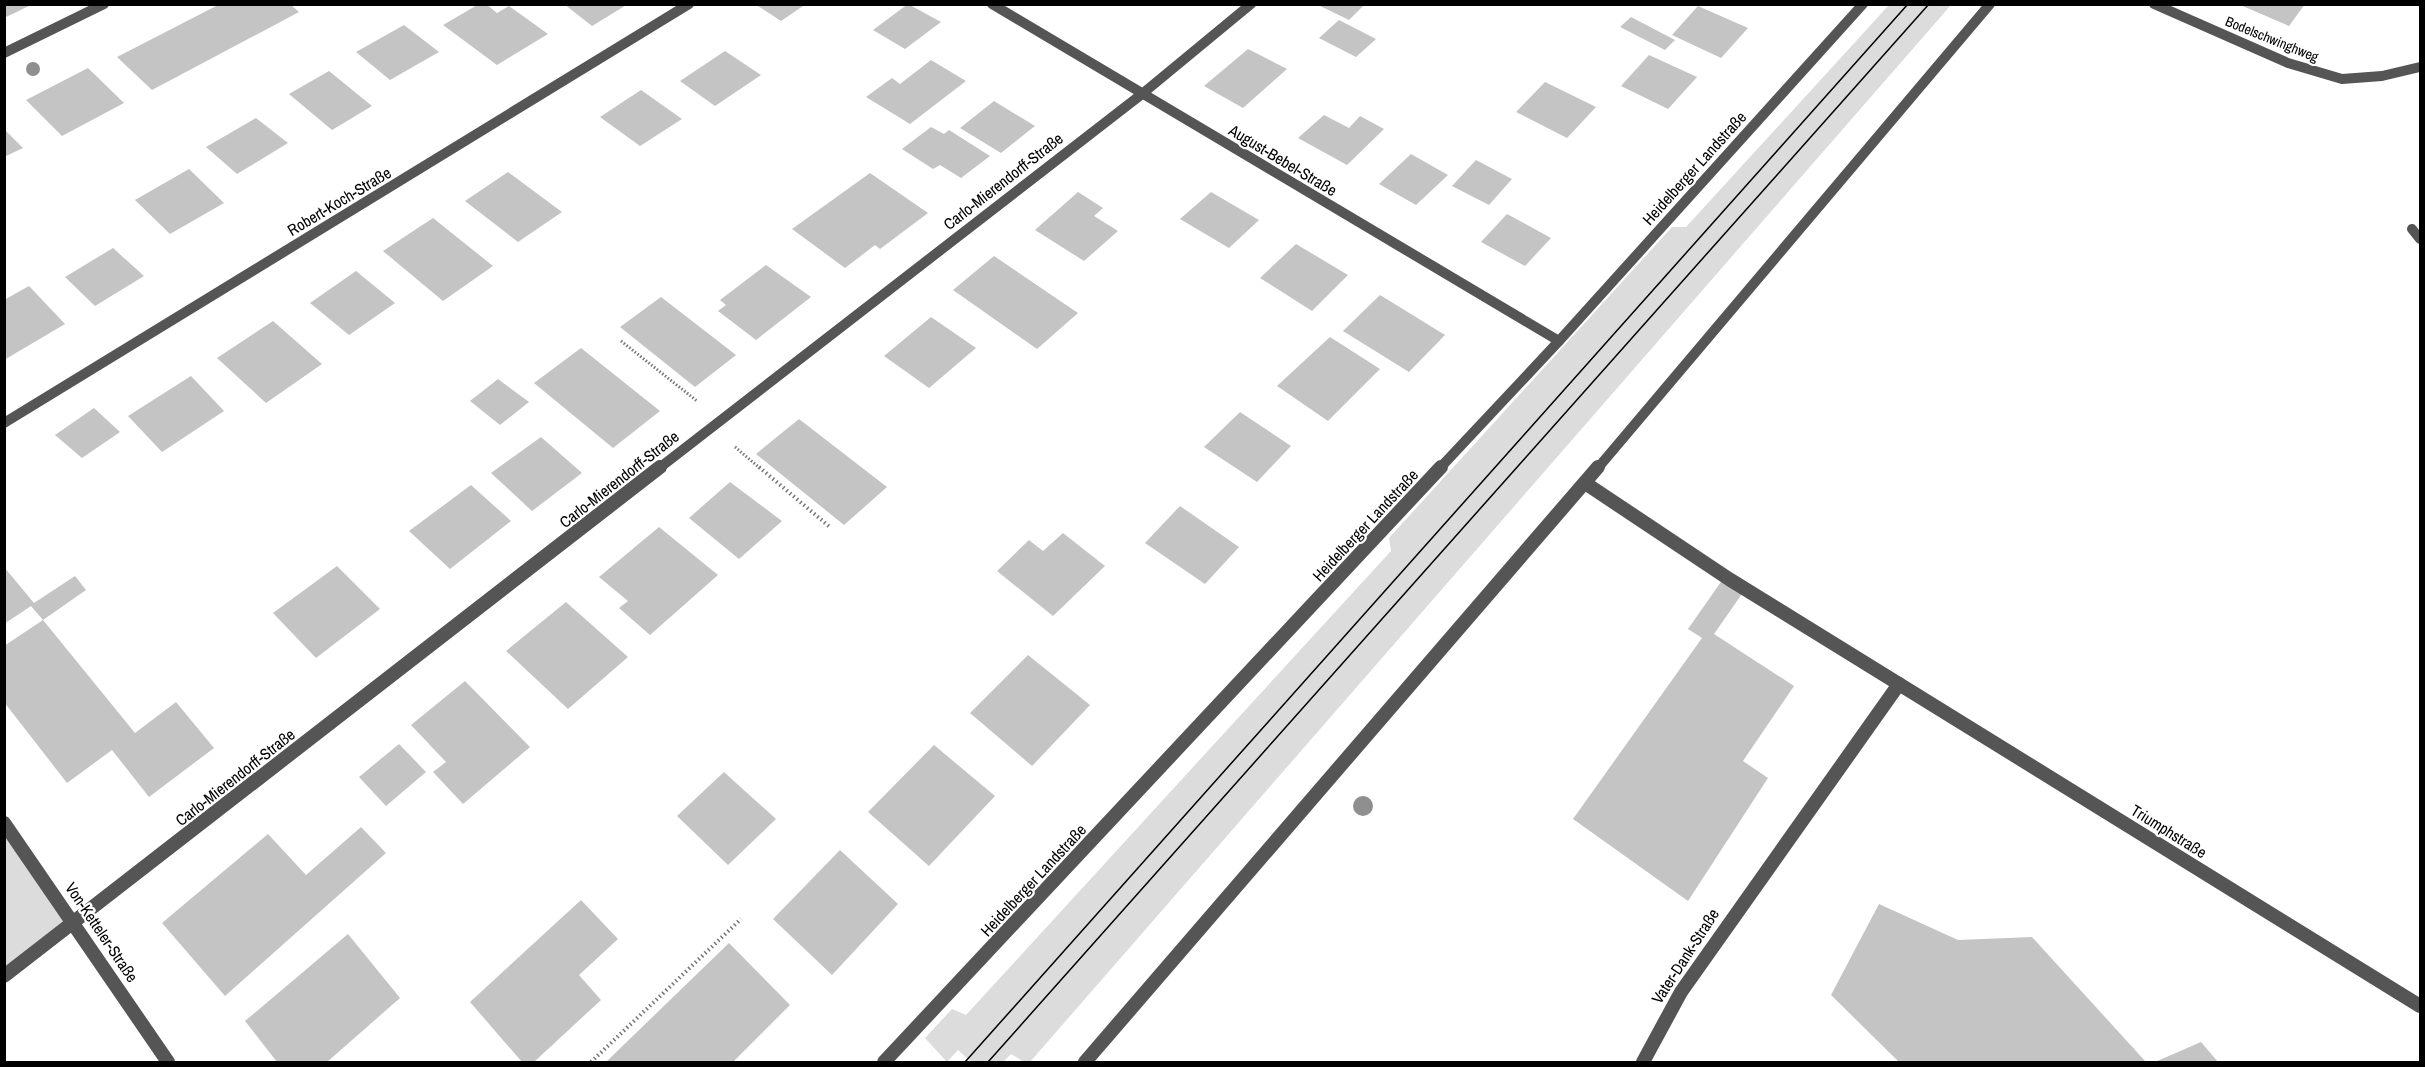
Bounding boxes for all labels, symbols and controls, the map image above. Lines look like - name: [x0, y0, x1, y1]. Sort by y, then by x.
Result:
- street label: Bodelschwinghweg: [2223, 12, 2322, 66]
- street label: Heidelberger Landstraße: [1637, 106, 1751, 230]
- street label: August-Bebel-Straße: [1224, 119, 1341, 201]
- street label: Carlo-Mierendorff-Straße: [939, 127, 1067, 235]
- street label: Robert-Koch-Straße: [283, 161, 395, 241]
- street label: Carlo-Mierendorff-Straße: [555, 425, 683, 533]
- street label: Heidelberger Landstraße: [1307, 464, 1423, 586]
- street label: Carlo-Mierendorff-Straße: [171, 723, 299, 831]
- street label: Triumphstraße: [2127, 799, 2211, 863]
- street label: Heidelberger Landstraße: [975, 819, 1091, 941]
- street label: Von-Ketteler-Straße: [60, 878, 144, 986]
- street label: Vater-Dank-Straße: [1646, 904, 1724, 1008]

